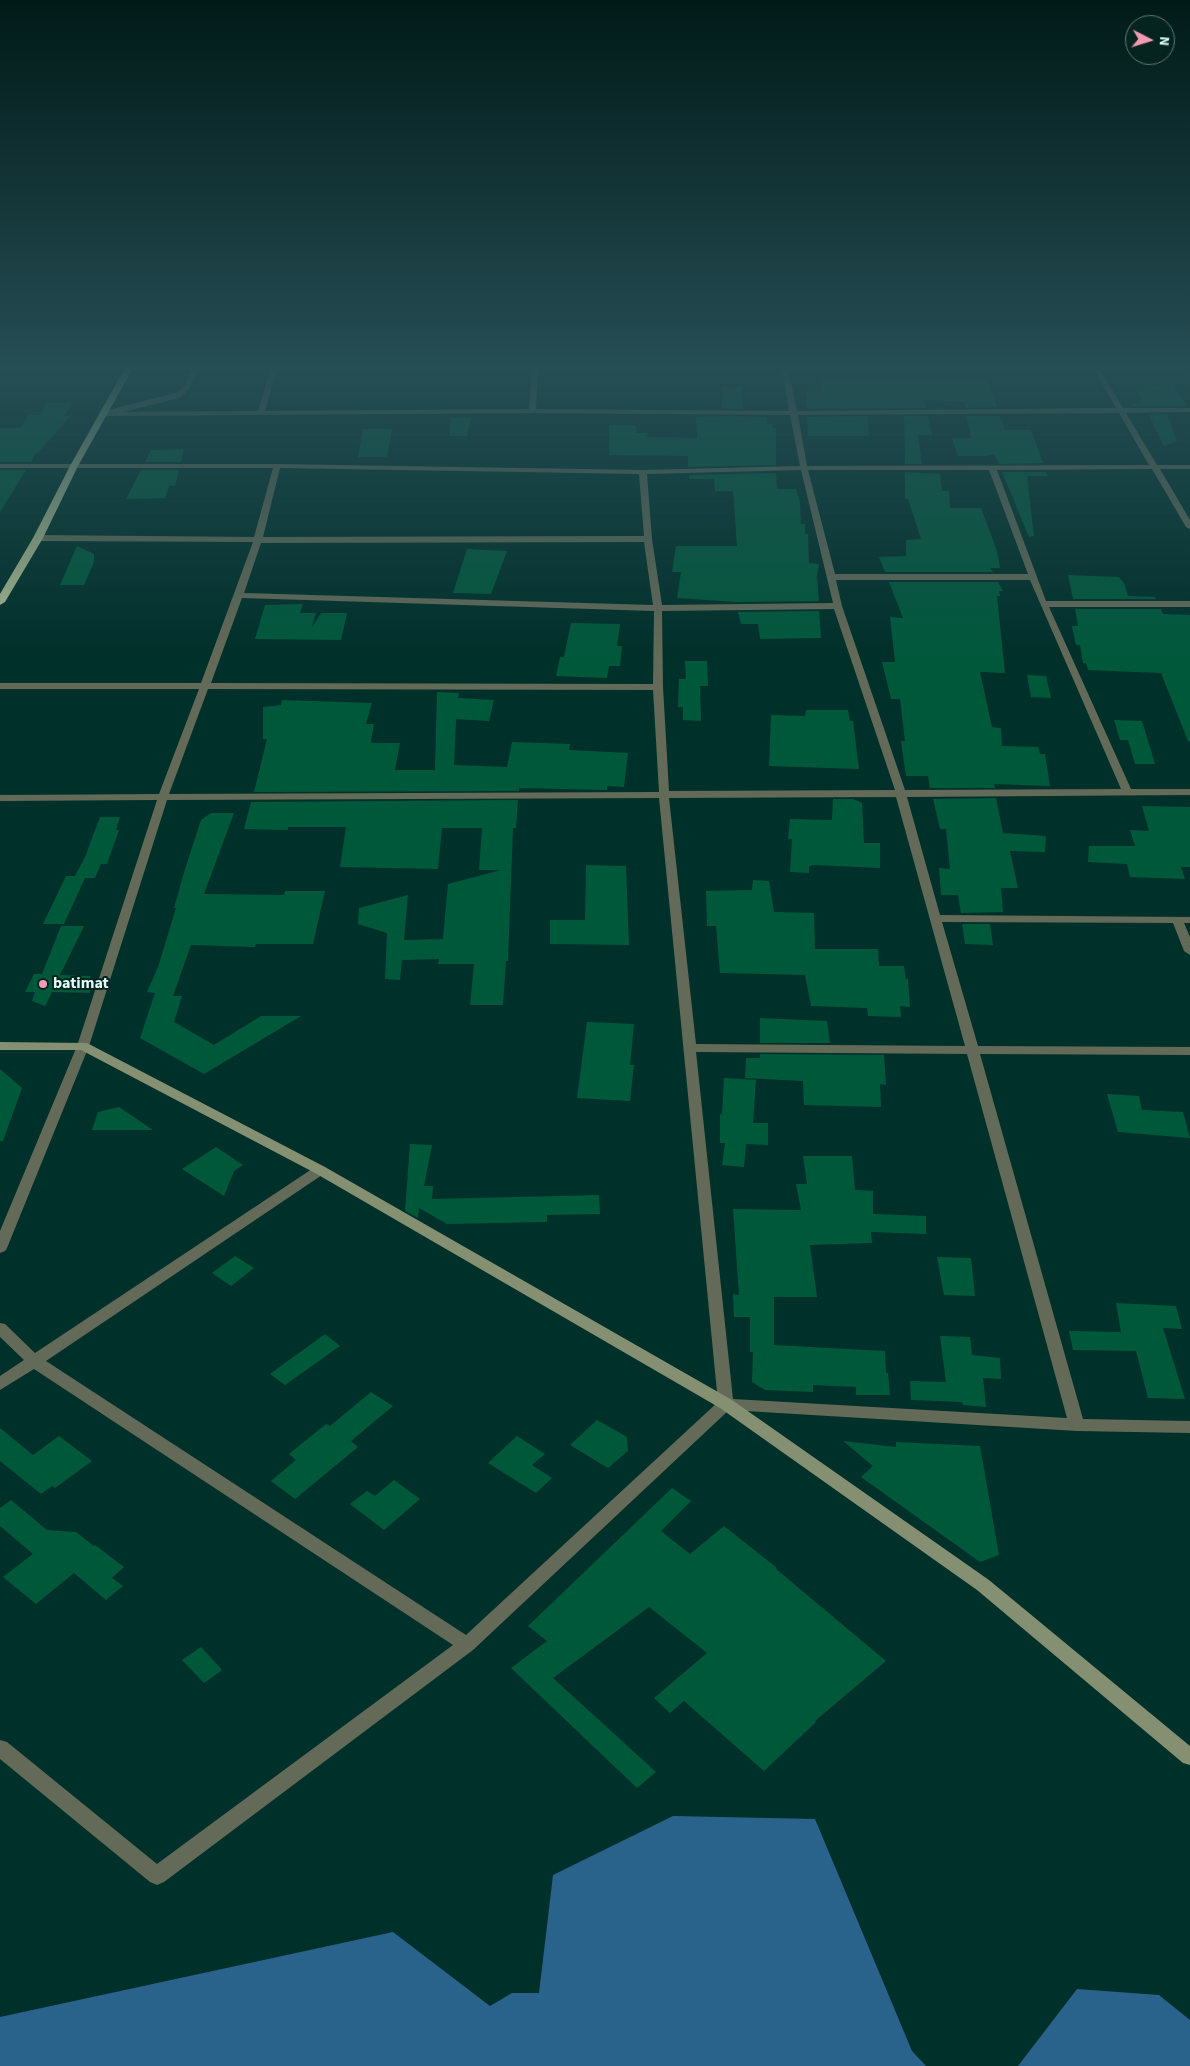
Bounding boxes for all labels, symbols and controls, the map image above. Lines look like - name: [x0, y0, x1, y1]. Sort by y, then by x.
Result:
- north arrow: [1125, 15, 1175, 65]
- text: N: [1154, 36, 1174, 47]
- place label: batimat: [53, 974, 109, 994]
- marker: batimat: [37, 978, 49, 990]

